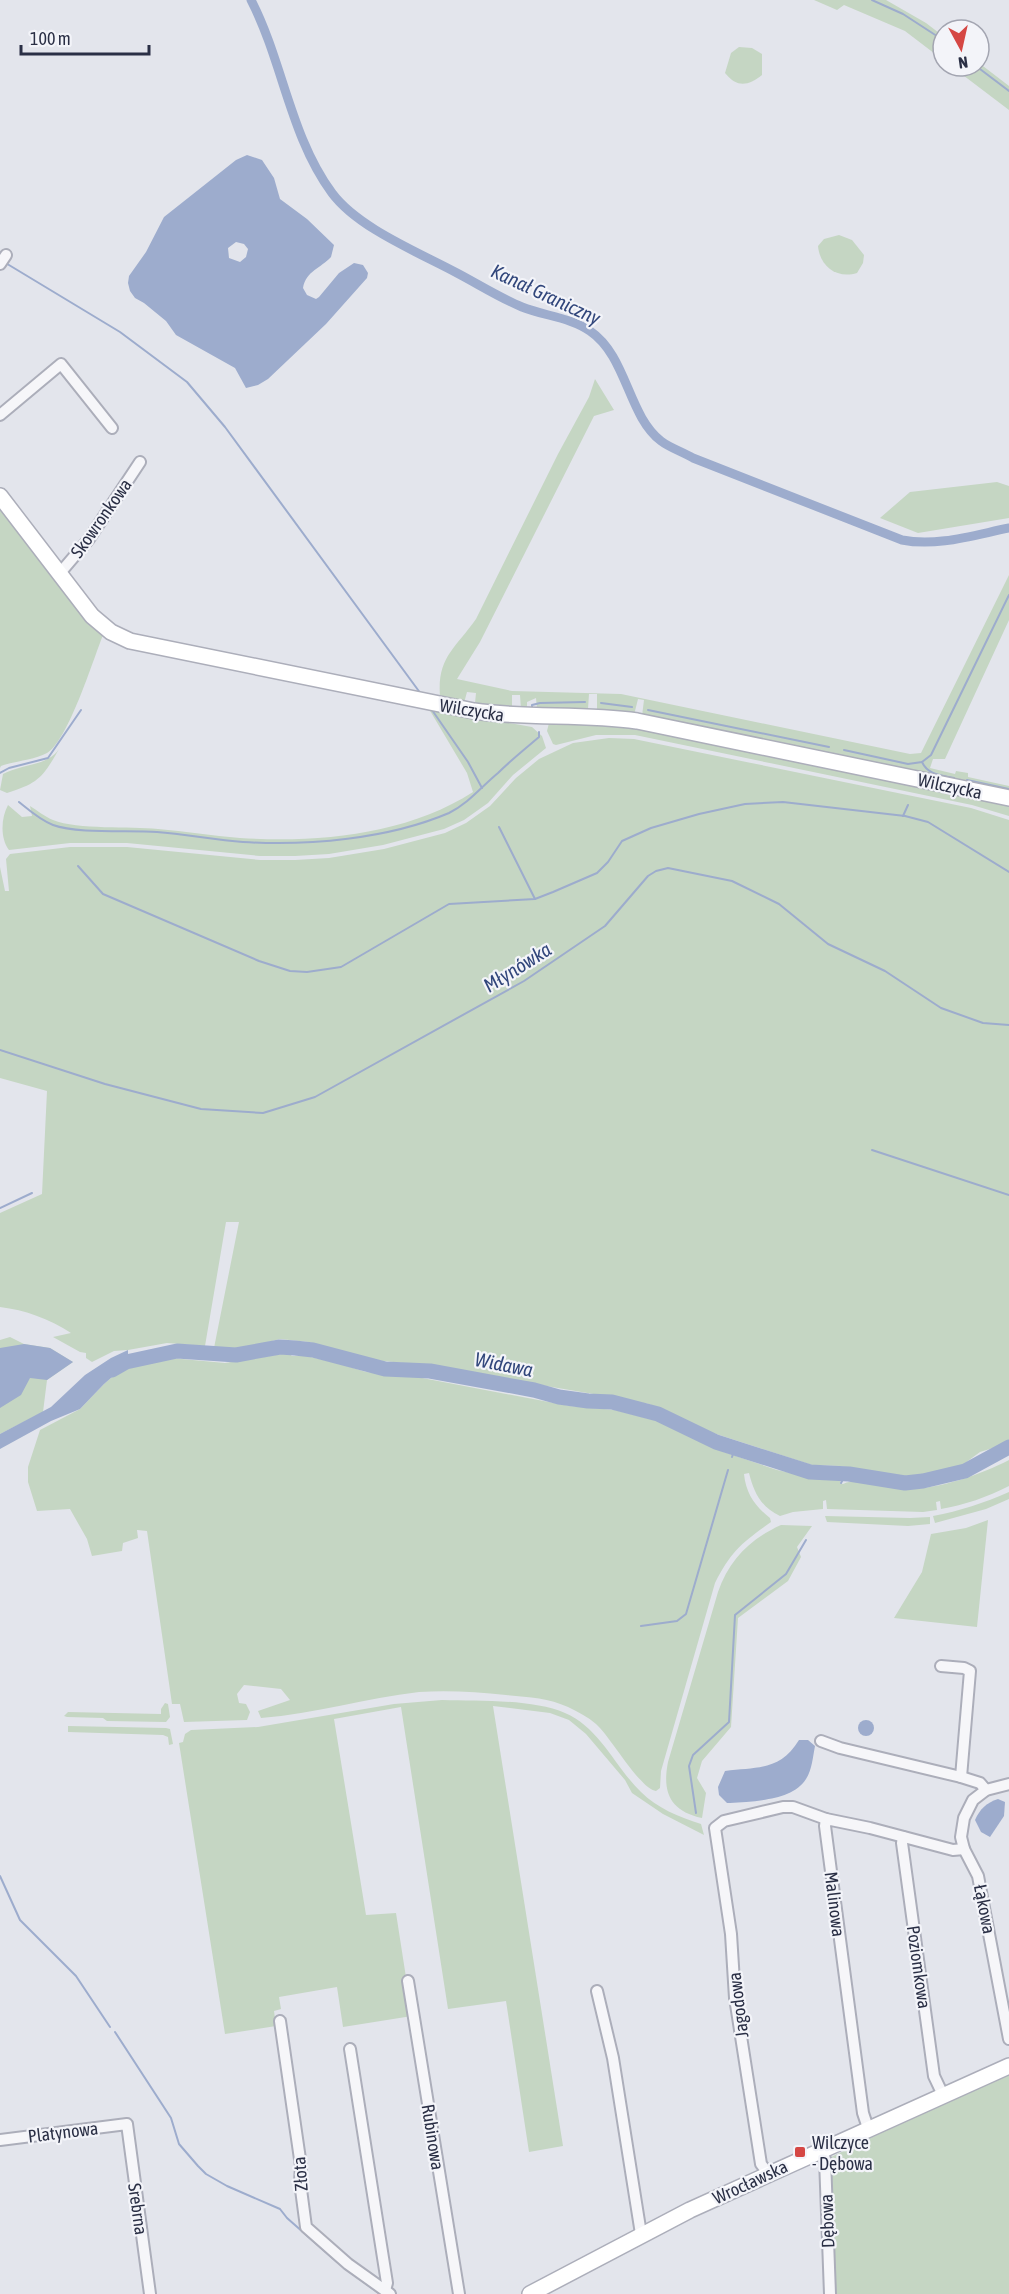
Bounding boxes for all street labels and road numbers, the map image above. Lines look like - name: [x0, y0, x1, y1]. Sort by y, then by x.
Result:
- street label: Skowronkowa: [66, 475, 136, 561]
- street label: Wilczycka: [438, 695, 506, 725]
- street label: Wilczycka: [916, 769, 984, 803]
- street label: Malinowa: [821, 1870, 849, 1938]
- street label: Łąkowa: [970, 1882, 1000, 1936]
- street label: Poziomkowa: [903, 1924, 935, 2010]
- street label: Jagodowa: [724, 1971, 752, 2039]
- street label: Rubinowa: [417, 2103, 449, 2171]
- street label: Platynowa: [27, 2117, 99, 2147]
- street label: Złota: [288, 2156, 312, 2192]
- street label: Wrocławska: [709, 2156, 791, 2208]
- street label: Srebrna: [124, 2182, 152, 2236]
- street label: Dębowa: [816, 2194, 838, 2248]

